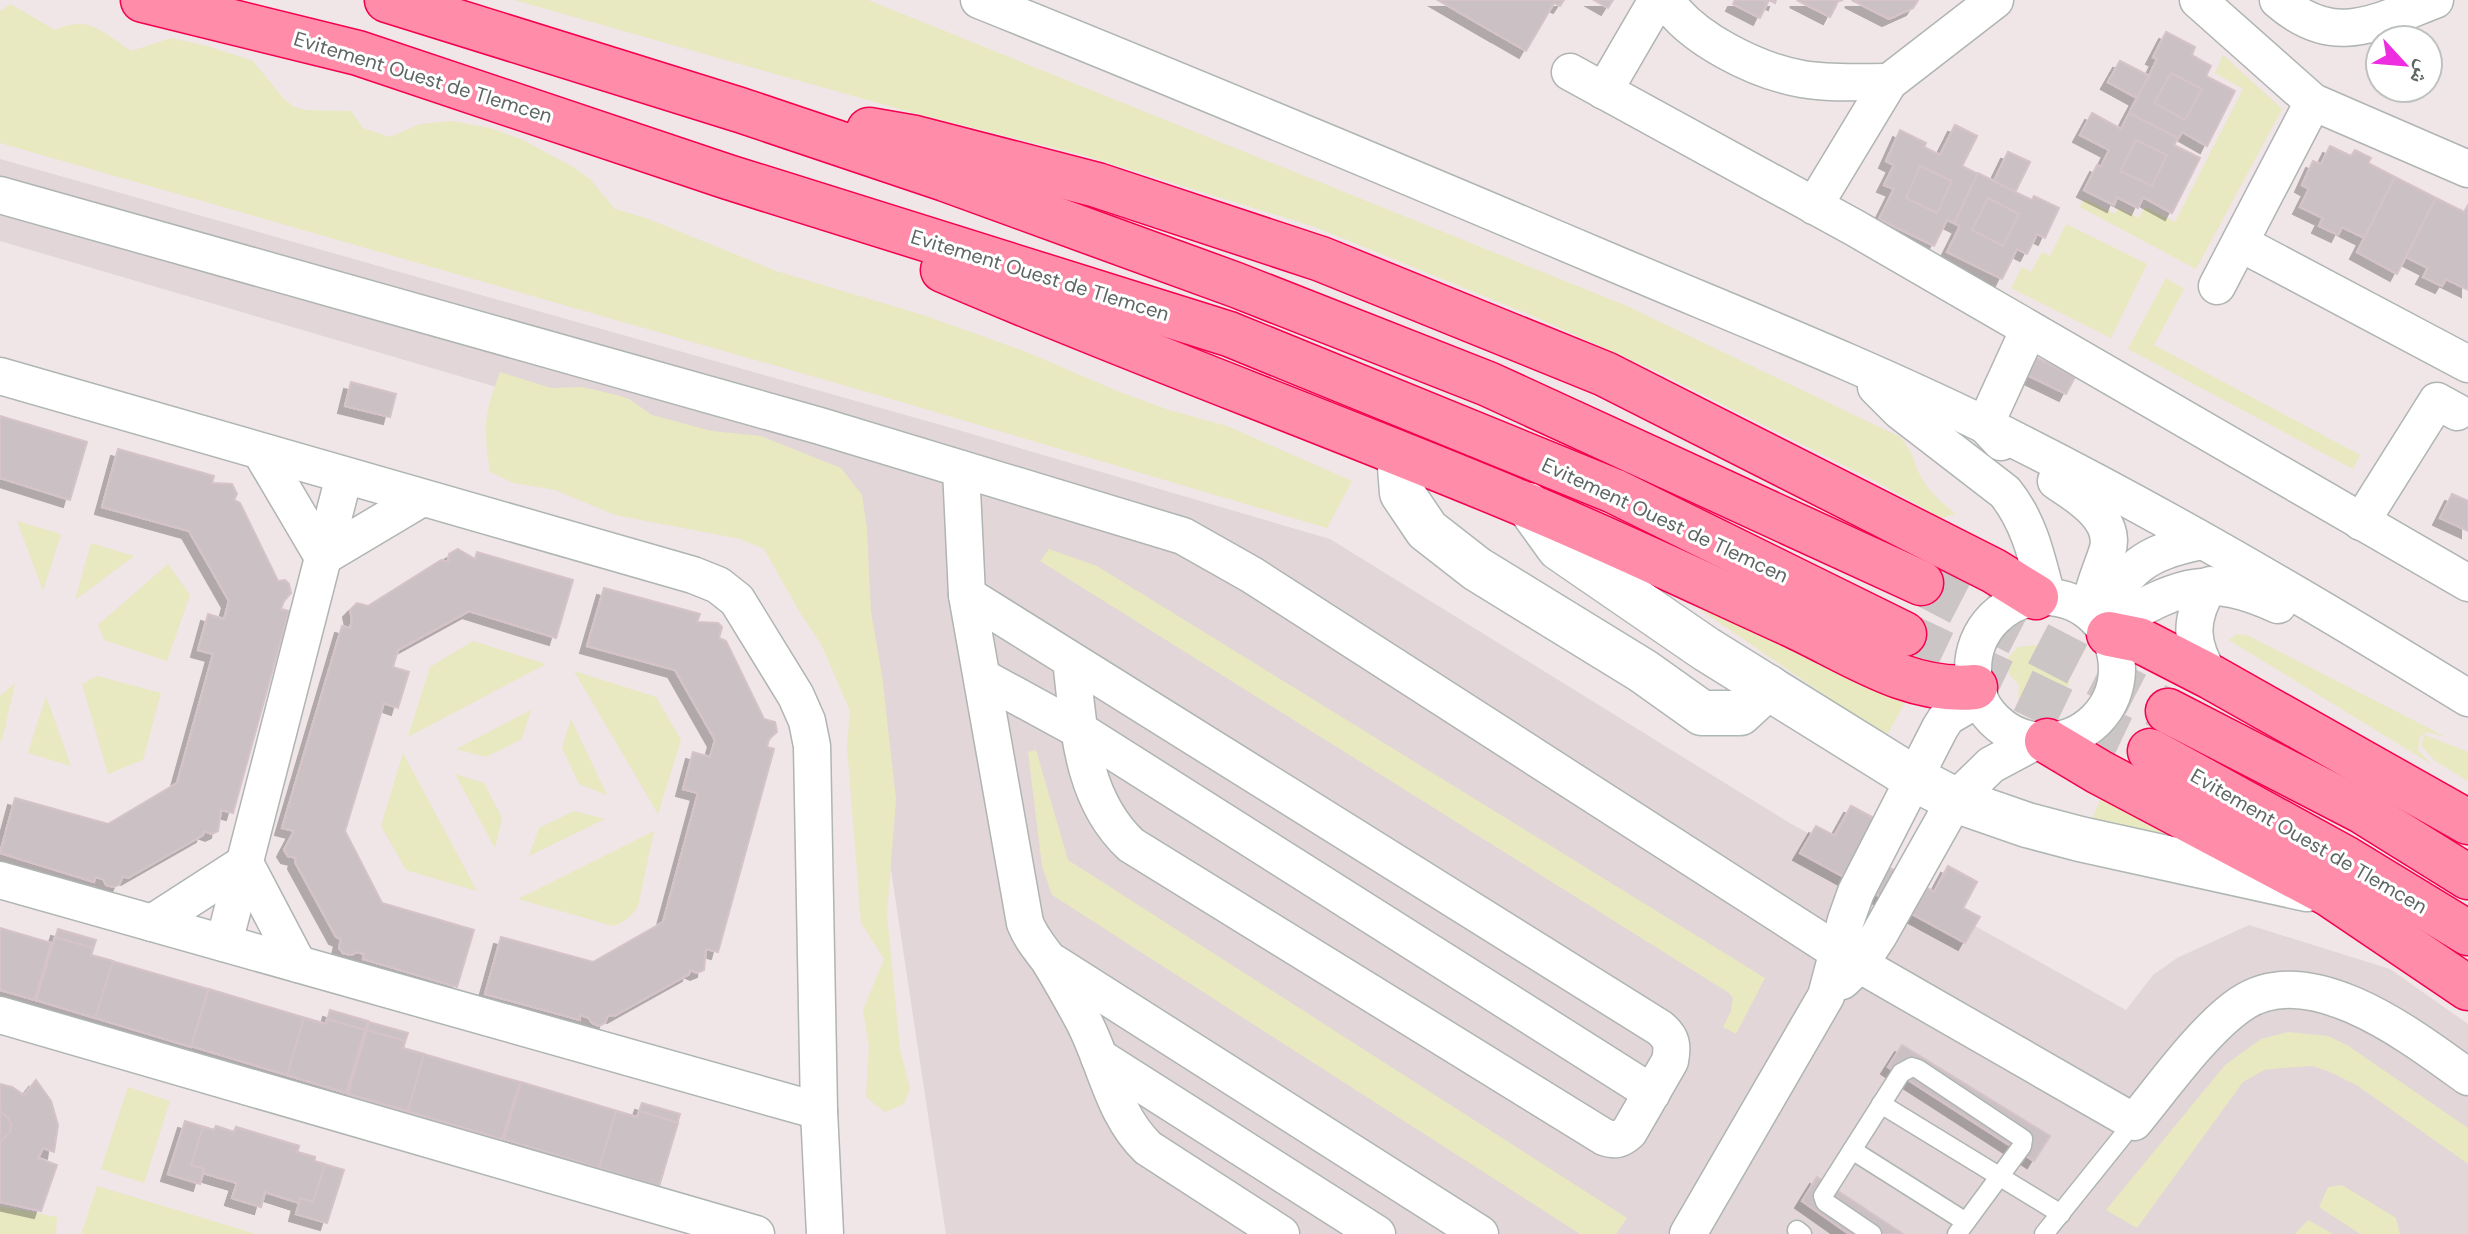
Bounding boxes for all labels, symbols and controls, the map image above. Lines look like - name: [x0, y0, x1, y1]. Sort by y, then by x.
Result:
- north arrow: [2364, 24, 2444, 104]
- street label: Evitement Ouest de Tlemcen: [291, 25, 555, 129]
- text: ش: [2403, 56, 2440, 89]
- street label: Evitement Ouest de Tlemcen: [908, 223, 1172, 327]
- street label: Evitement Ouest de Tlemcen: [1538, 451, 1792, 589]
- street label: Evitement Ouest de Tlemcen: [2186, 763, 2432, 919]

